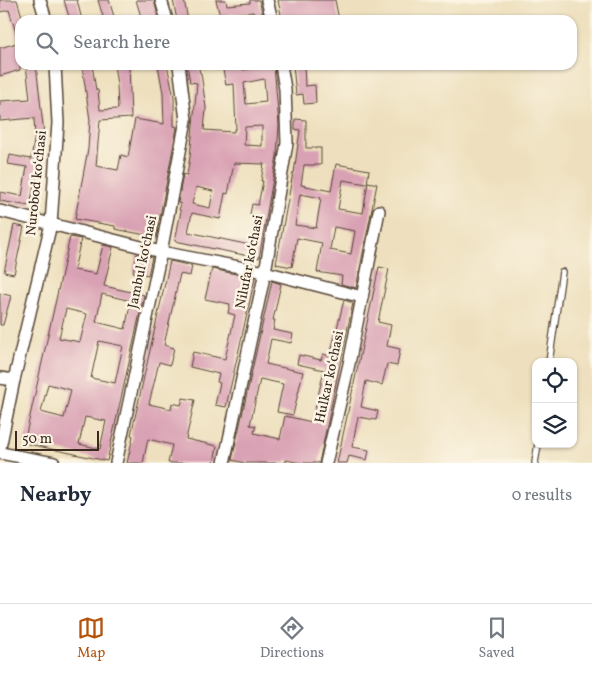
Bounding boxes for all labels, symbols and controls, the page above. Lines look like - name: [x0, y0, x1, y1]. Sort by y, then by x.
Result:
- search box: [15, 15, 577, 70]
- icon: search: [33, 29, 61, 57]
- text: Search here: [73, 30, 170, 56]
- street label: Nurobod koʻchasi: [22, 129, 52, 237]
- street label: Nilufar koʻchasi: [232, 213, 268, 311]
- street label: Jambul koʻchasi: [124, 214, 162, 310]
- street label: Hulkar koʻchasi: [311, 329, 349, 425]
- map controls: [532, 358, 577, 448]
- button: locate: [532, 358, 577, 403]
- button: layers: [532, 403, 577, 448]
- scale bar: [15, 428, 99, 451]
- text: 50 m: [22, 430, 52, 449]
- text: Nearby: [20, 481, 91, 510]
- text: 0 results: [512, 485, 572, 507]
- tab: Map: [77, 614, 105, 663]
- tab: Directions: [260, 614, 324, 663]
- tab: Saved: [479, 614, 515, 663]

